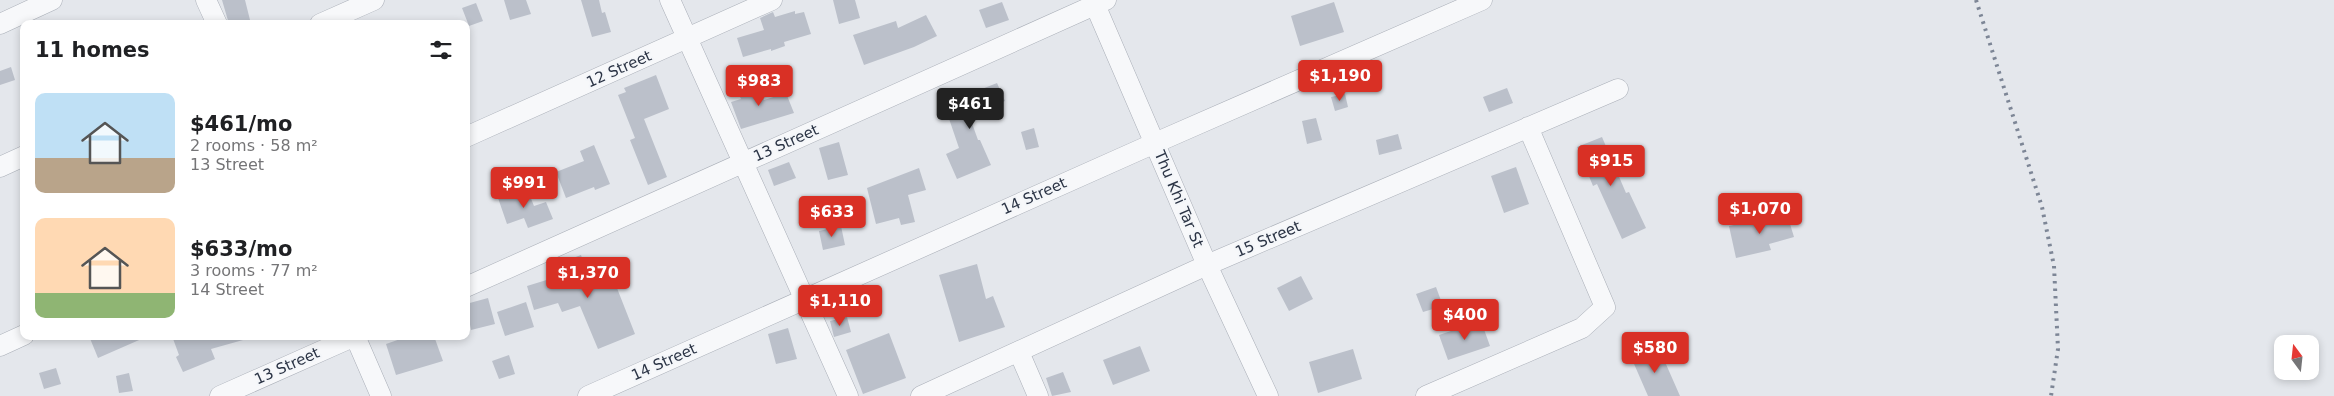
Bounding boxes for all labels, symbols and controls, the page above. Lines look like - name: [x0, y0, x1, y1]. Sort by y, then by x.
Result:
- icon: filters: [427, 36, 455, 64]
- text: 11 homes: [35, 38, 150, 62]
- street label: 12 Street: [584, 47, 654, 91]
- pin: $1,190: [1299, 59, 1381, 102]
- pin: $983: [729, 64, 789, 107]
- text: $1,190: [1309, 66, 1371, 85]
- text: $983: [737, 71, 781, 90]
- pin: $461: [940, 88, 1000, 130]
- text: $461: [948, 94, 992, 113]
- text: $461/mo: [190, 112, 292, 136]
- icon: home: [75, 113, 135, 173]
- street label: 13 Street: [751, 121, 821, 165]
- text: 2 rooms · 58 m²: [190, 136, 318, 155]
- pin: $915: [1581, 144, 1641, 187]
- street label: Thu Khi Tar St: [1150, 147, 1208, 250]
- text: $915: [1589, 151, 1633, 170]
- text: 13 Street: [190, 155, 264, 174]
- pin: $991: [494, 166, 554, 209]
- text: $991: [502, 173, 546, 192]
- street label: 14 Street: [999, 174, 1069, 218]
- pin: $1,070: [1719, 192, 1801, 235]
- pin: $633: [802, 196, 862, 238]
- text: $1,070: [1729, 199, 1791, 218]
- text: $633: [810, 202, 854, 221]
- street label: 15 Street: [1233, 217, 1304, 261]
- text: $633/mo: [190, 237, 292, 261]
- icon: home: [75, 238, 135, 298]
- pin: $1,370: [547, 256, 629, 299]
- text: 3 rooms · 77 m²: [190, 261, 318, 280]
- text: $1,370: [557, 263, 619, 282]
- text: 14 Street: [190, 280, 264, 299]
- pin: $1,110: [799, 284, 881, 327]
- text: $1,110: [809, 291, 871, 310]
- pin: $400: [1435, 298, 1495, 341]
- text: $400: [1443, 305, 1487, 324]
- pin: $580: [1625, 332, 1685, 374]
- north arrow: [2274, 335, 2319, 380]
- map controls: [2274, 335, 2319, 380]
- text: $580: [1633, 338, 1677, 357]
- street label: 14 Street: [629, 340, 699, 384]
- street label: 13 Street: [252, 344, 322, 388]

